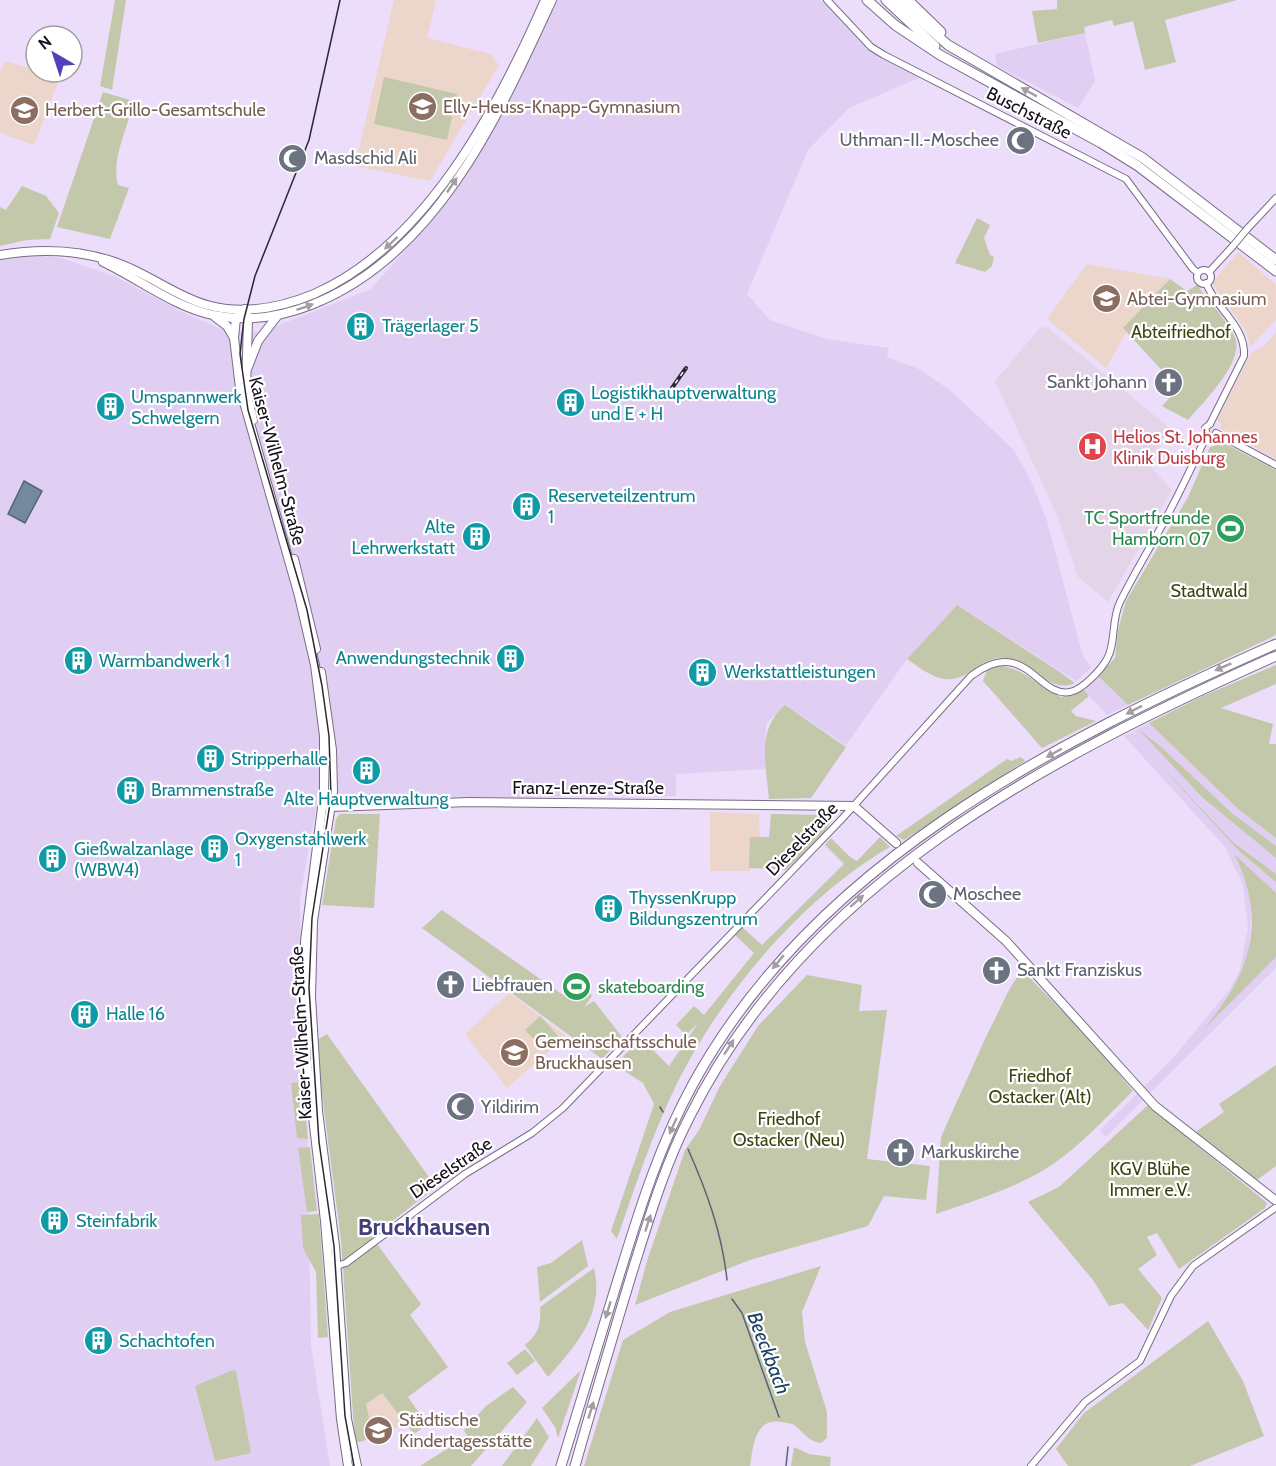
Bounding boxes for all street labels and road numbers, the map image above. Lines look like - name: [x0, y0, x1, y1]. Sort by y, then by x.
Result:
- street label: Buschstraße: [983, 82, 1075, 144]
- street label: Kaiser-Wilhelm-Straße: [244, 374, 310, 548]
- street label: Franz-Lenze-Straße: [512, 777, 664, 799]
- street label: Dieselstraße: [761, 797, 843, 881]
- street label: Kaiser-Wilhelm-Straße: [285, 946, 317, 1120]
- street label: Dieselstraße: [406, 1133, 496, 1203]

